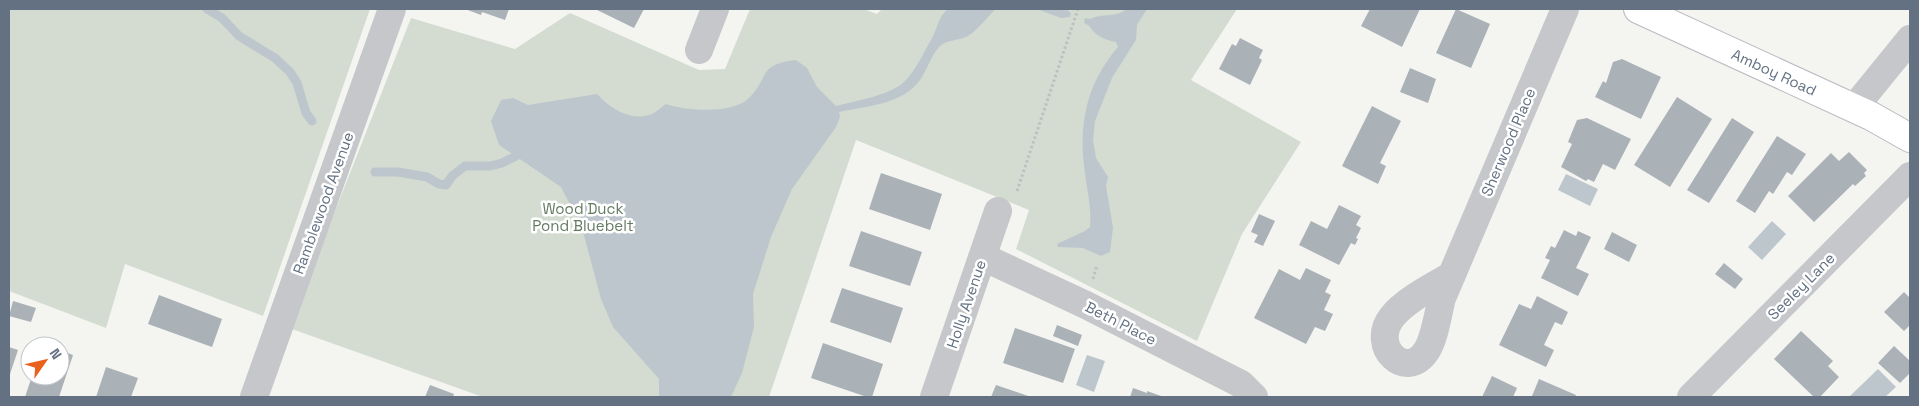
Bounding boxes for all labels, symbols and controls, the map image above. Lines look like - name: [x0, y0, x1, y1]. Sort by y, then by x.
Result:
- street label: Amboy Road: [1729, 44, 1820, 99]
- street label: Sherwood Place: [1477, 85, 1539, 199]
- street label: Ramblewood Avenue: [288, 129, 358, 277]
- park label: Wood Duck Pond Bluebelt: [532, 199, 634, 235]
- street label: Seeley Lane: [1763, 248, 1839, 324]
- street label: Holly Avenue: [942, 257, 990, 351]
- street label: Beth Place: [1082, 297, 1160, 349]
- north arrow: [20, 336, 70, 386]
- text: N: [46, 345, 66, 363]

